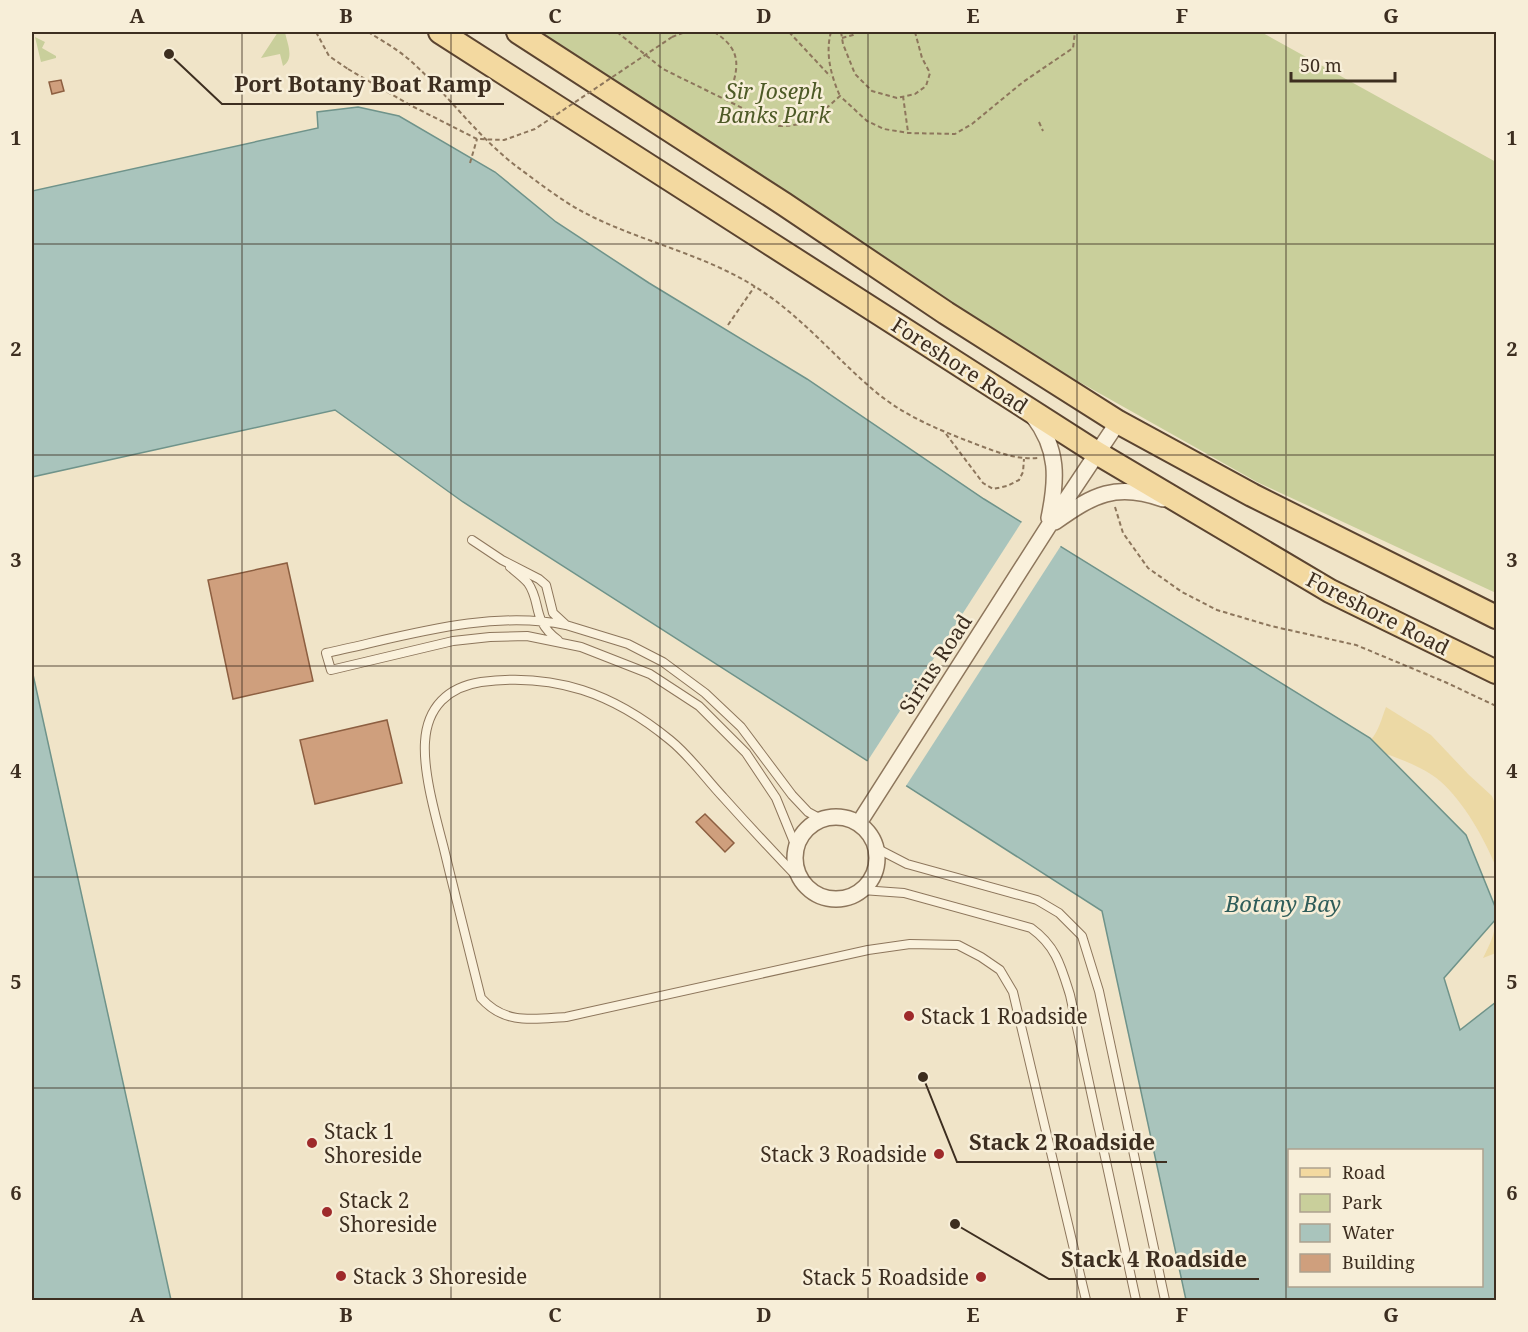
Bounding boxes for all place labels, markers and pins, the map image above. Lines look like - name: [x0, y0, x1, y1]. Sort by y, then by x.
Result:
- callout: Port Botany Boat Ramp: [222, 64, 504, 104]
- place label: Stack 1 Roadside: [921, 1002, 1088, 1030]
- marker: Stack 1 Roadside: [902, 1009, 916, 1023]
- place label: Stack 1 Shoreside: [324, 1117, 422, 1169]
- callout: Stack 2 Roadside: [957, 1122, 1167, 1162]
- marker: Stack 1 Shoreside: [305, 1136, 319, 1150]
- place label: Stack 3 Roadside: [760, 1140, 927, 1168]
- marker: Stack 3 Roadside: [932, 1147, 946, 1161]
- place label: Stack 2 Shoreside: [339, 1186, 437, 1238]
- marker: Stack 2 Shoreside: [320, 1205, 334, 1219]
- callout: Stack 4 Roadside: [1049, 1239, 1259, 1279]
- place label: Stack 3 Shoreside: [353, 1262, 527, 1290]
- place label: Stack 5 Roadside: [802, 1263, 969, 1291]
- marker: Stack 3 Shoreside: [334, 1269, 348, 1283]
- marker: Stack 5 Roadside: [974, 1270, 988, 1284]

